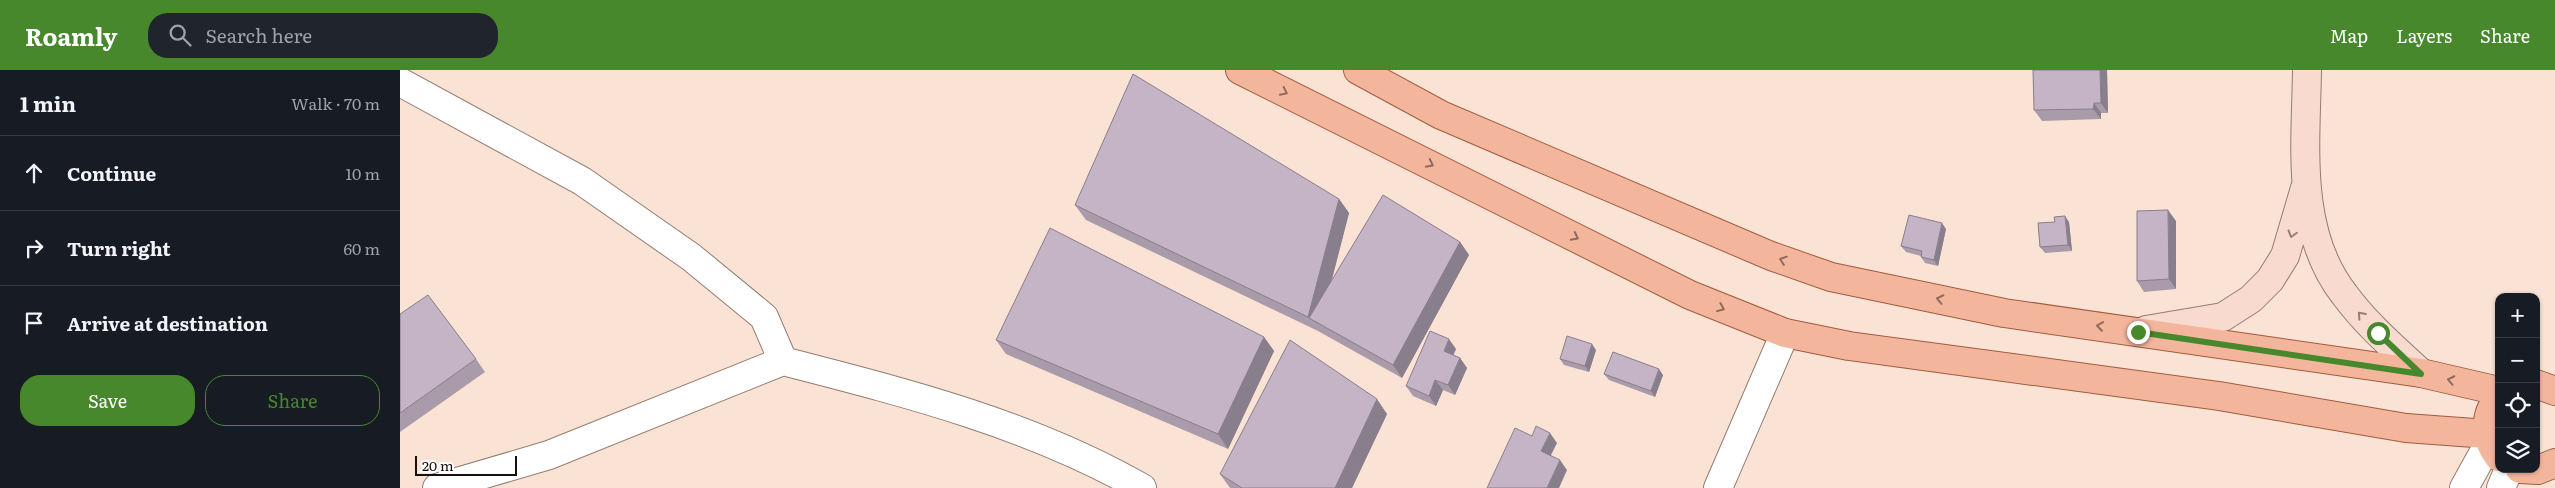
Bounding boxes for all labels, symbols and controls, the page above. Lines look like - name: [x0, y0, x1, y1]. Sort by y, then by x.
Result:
- search box: [148, 13, 498, 58]
- text: Roamly: [25, 18, 118, 53]
- icon: search: [166, 21, 194, 49]
- text: Search here: [206, 21, 312, 49]
- text: Map: [2330, 22, 2368, 49]
- text: Layers: [2396, 22, 2452, 49]
- text: Share: [2480, 22, 2530, 49]
- one-way arrow: [1279, 86, 1288, 96]
- text: 1 min: [20, 87, 76, 118]
- text: Walk · 70 m: [291, 91, 380, 115]
- one-way arrow: [1424, 158, 1433, 168]
- icon: ahead: [20, 159, 48, 187]
- text: Continue: [67, 159, 156, 187]
- text: 10 m: [346, 161, 380, 185]
- one-way arrow: [2287, 229, 2297, 237]
- one-way arrow: [1570, 231, 1579, 241]
- icon: right: [20, 234, 48, 262]
- text: Turn right: [67, 234, 171, 262]
- text: 60 m: [343, 236, 380, 260]
- one-way arrow: [1779, 256, 1787, 266]
- map controls: [2495, 293, 2540, 473]
- button: +: [2495, 293, 2540, 338]
- one-way arrow: [1936, 295, 1945, 305]
- one-way arrow: [1716, 302, 1725, 312]
- icon: arrive: [20, 309, 48, 337]
- text: Arrive at destination: [67, 309, 268, 337]
- one-way arrow: [2358, 311, 2367, 320]
- one-way arrow: [2096, 321, 2104, 332]
- route end: [2127, 321, 2150, 344]
- route start: [2367, 322, 2390, 345]
- button: −: [2495, 338, 2540, 383]
- button: Save: [20, 375, 195, 426]
- button: Share: [205, 375, 380, 426]
- one-way arrow: [2447, 375, 2456, 386]
- button: locate: [2495, 383, 2540, 428]
- button: layers: [2495, 428, 2540, 473]
- scale bar: [415, 453, 518, 476]
- text: 20 m: [422, 455, 454, 475]

